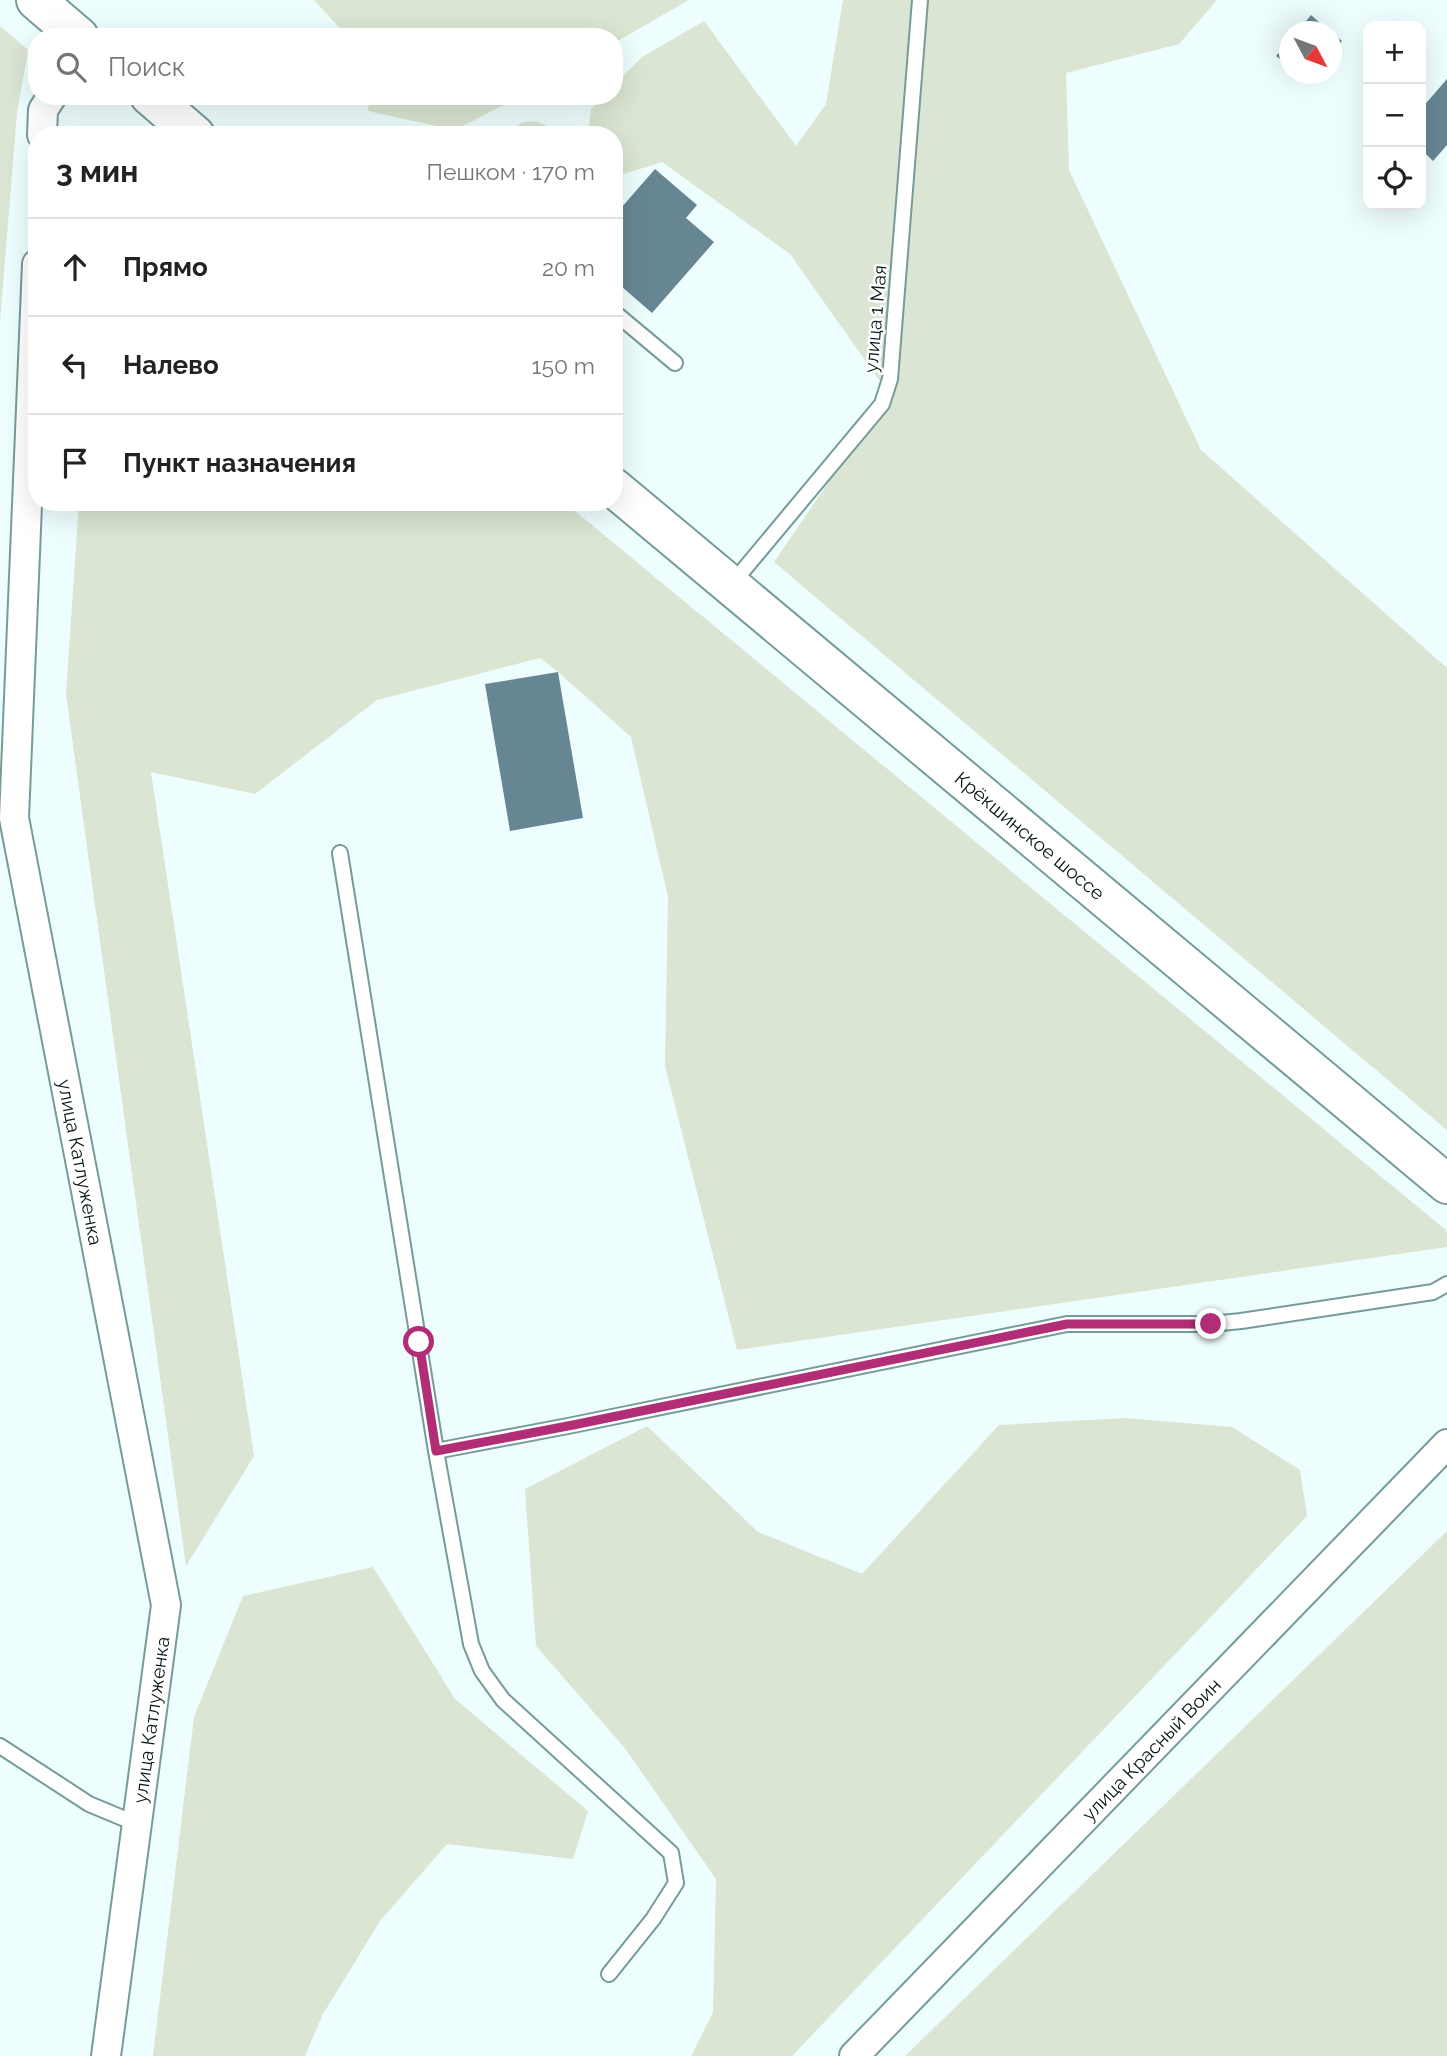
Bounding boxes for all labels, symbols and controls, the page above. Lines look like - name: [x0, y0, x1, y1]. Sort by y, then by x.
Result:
- north arrow: [1279, 21, 1342, 84]
- map controls: [1363, 21, 1426, 210]
- button: +: [1363, 21, 1426, 84]
- search box: [28, 28, 623, 105]
- icon: search: [52, 48, 90, 86]
- text: Поиск: [108, 52, 185, 82]
- button: −: [1363, 84, 1426, 147]
- button: locate: [1363, 147, 1426, 210]
- text: 3 мин: [56, 154, 138, 189]
- text: Пешком · 170 m: [426, 158, 595, 185]
- icon: ahead: [56, 248, 94, 286]
- text: Прямо: [123, 252, 208, 282]
- text: 20 m: [542, 254, 595, 281]
- street label: улица 1 Мая: [859, 264, 891, 374]
- icon: left: [56, 346, 94, 384]
- text: Налево: [123, 350, 219, 380]
- text: 150 m: [532, 352, 595, 379]
- icon: arrive: [56, 444, 94, 482]
- text: Пункт назначения: [123, 448, 356, 478]
- street label: Крёкшинское шоссе: [951, 767, 1109, 904]
- street label: улица Катлуженка: [54, 1077, 107, 1247]
- route end: [1195, 1308, 1226, 1339]
- route start: [403, 1326, 434, 1357]
- street label: улица Катлуженка: [128, 1635, 174, 1805]
- street label: улица Красный Воин: [1077, 1674, 1225, 1825]

